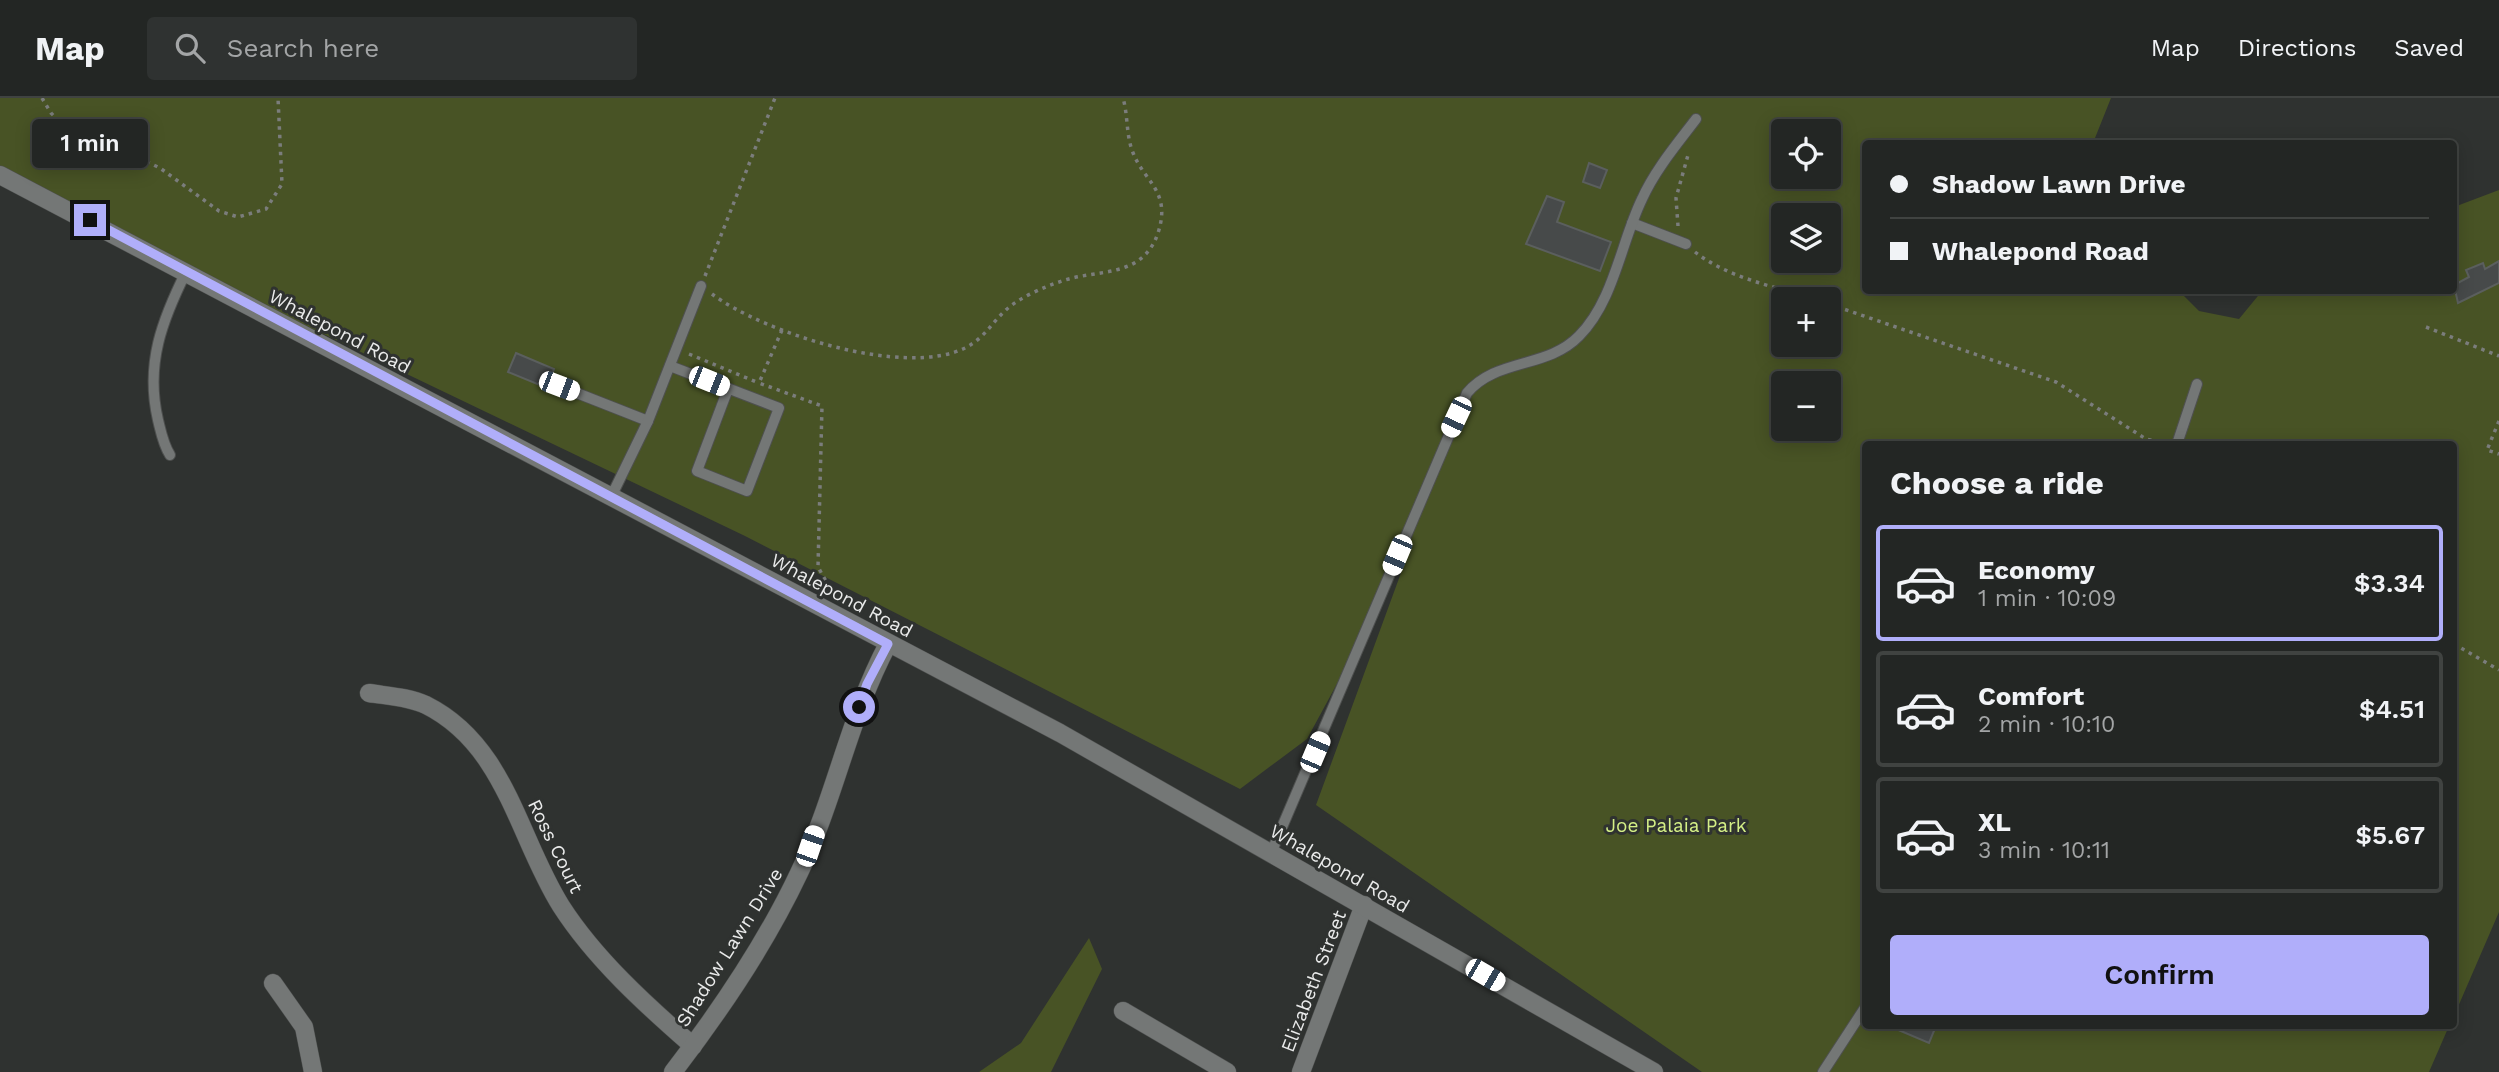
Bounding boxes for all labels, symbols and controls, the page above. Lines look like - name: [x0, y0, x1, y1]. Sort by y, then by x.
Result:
- search box: [147, 17, 637, 80]
- text: Map: [35, 29, 105, 68]
- icon: search: [171, 29, 209, 67]
- text: Search here: [227, 33, 379, 63]
- text: Map: [2151, 34, 2200, 62]
- text: Directions: [2238, 34, 2356, 62]
- text: Saved: [2394, 34, 2464, 62]
- callout: 1 min: [32, 118, 148, 167]
- map controls: [1771, 119, 1841, 441]
- button: locate: [1771, 119, 1841, 189]
- text: 1 min: [60, 130, 120, 157]
- text: Shadow Lawn Drive: [1932, 169, 2186, 199]
- button: layers: [1771, 203, 1841, 273]
- route end: [74, 204, 106, 236]
- text: Whalepond Road: [1932, 236, 2149, 266]
- street label: Whalepond Road: [265, 284, 415, 379]
- button: +: [1771, 287, 1841, 357]
- car: [686, 363, 733, 399]
- car: [536, 369, 583, 403]
- button: −: [1771, 371, 1841, 441]
- car: [1438, 394, 1475, 440]
- text: Choose a ride: [1890, 464, 2104, 502]
- car: [1380, 532, 1415, 578]
- street label: Whalepond Road: [767, 548, 917, 643]
- icon: car: [1894, 552, 1957, 615]
- text: Economy: [1978, 555, 2095, 585]
- text: $3.34: [2354, 568, 2425, 598]
- text: 1 min · 10:09: [1978, 585, 2116, 612]
- icon: car: [1894, 678, 1957, 741]
- text: Comfort: [1978, 681, 2084, 711]
- route start: [843, 691, 875, 723]
- text: $4.51: [2359, 694, 2425, 724]
- text: 2 min · 10:10: [1978, 711, 2115, 738]
- car: [1298, 729, 1333, 775]
- street label: Ross Court: [523, 796, 588, 897]
- icon: car: [1894, 804, 1957, 867]
- text: XL: [1978, 807, 2011, 837]
- park label: Joe Palaia Park: [1605, 814, 1747, 837]
- street label: Whalepond Road: [1266, 819, 1414, 918]
- text: $5.67: [2355, 820, 2425, 850]
- car: [794, 823, 827, 869]
- text: 3 min · 10:11: [1978, 837, 2110, 864]
- street label: Shadow Lawn Drive: [671, 864, 788, 1031]
- street label: Elizabeth Street: [1276, 907, 1351, 1055]
- button: Confirm: [1890, 935, 2429, 1015]
- car: [1462, 955, 1509, 995]

